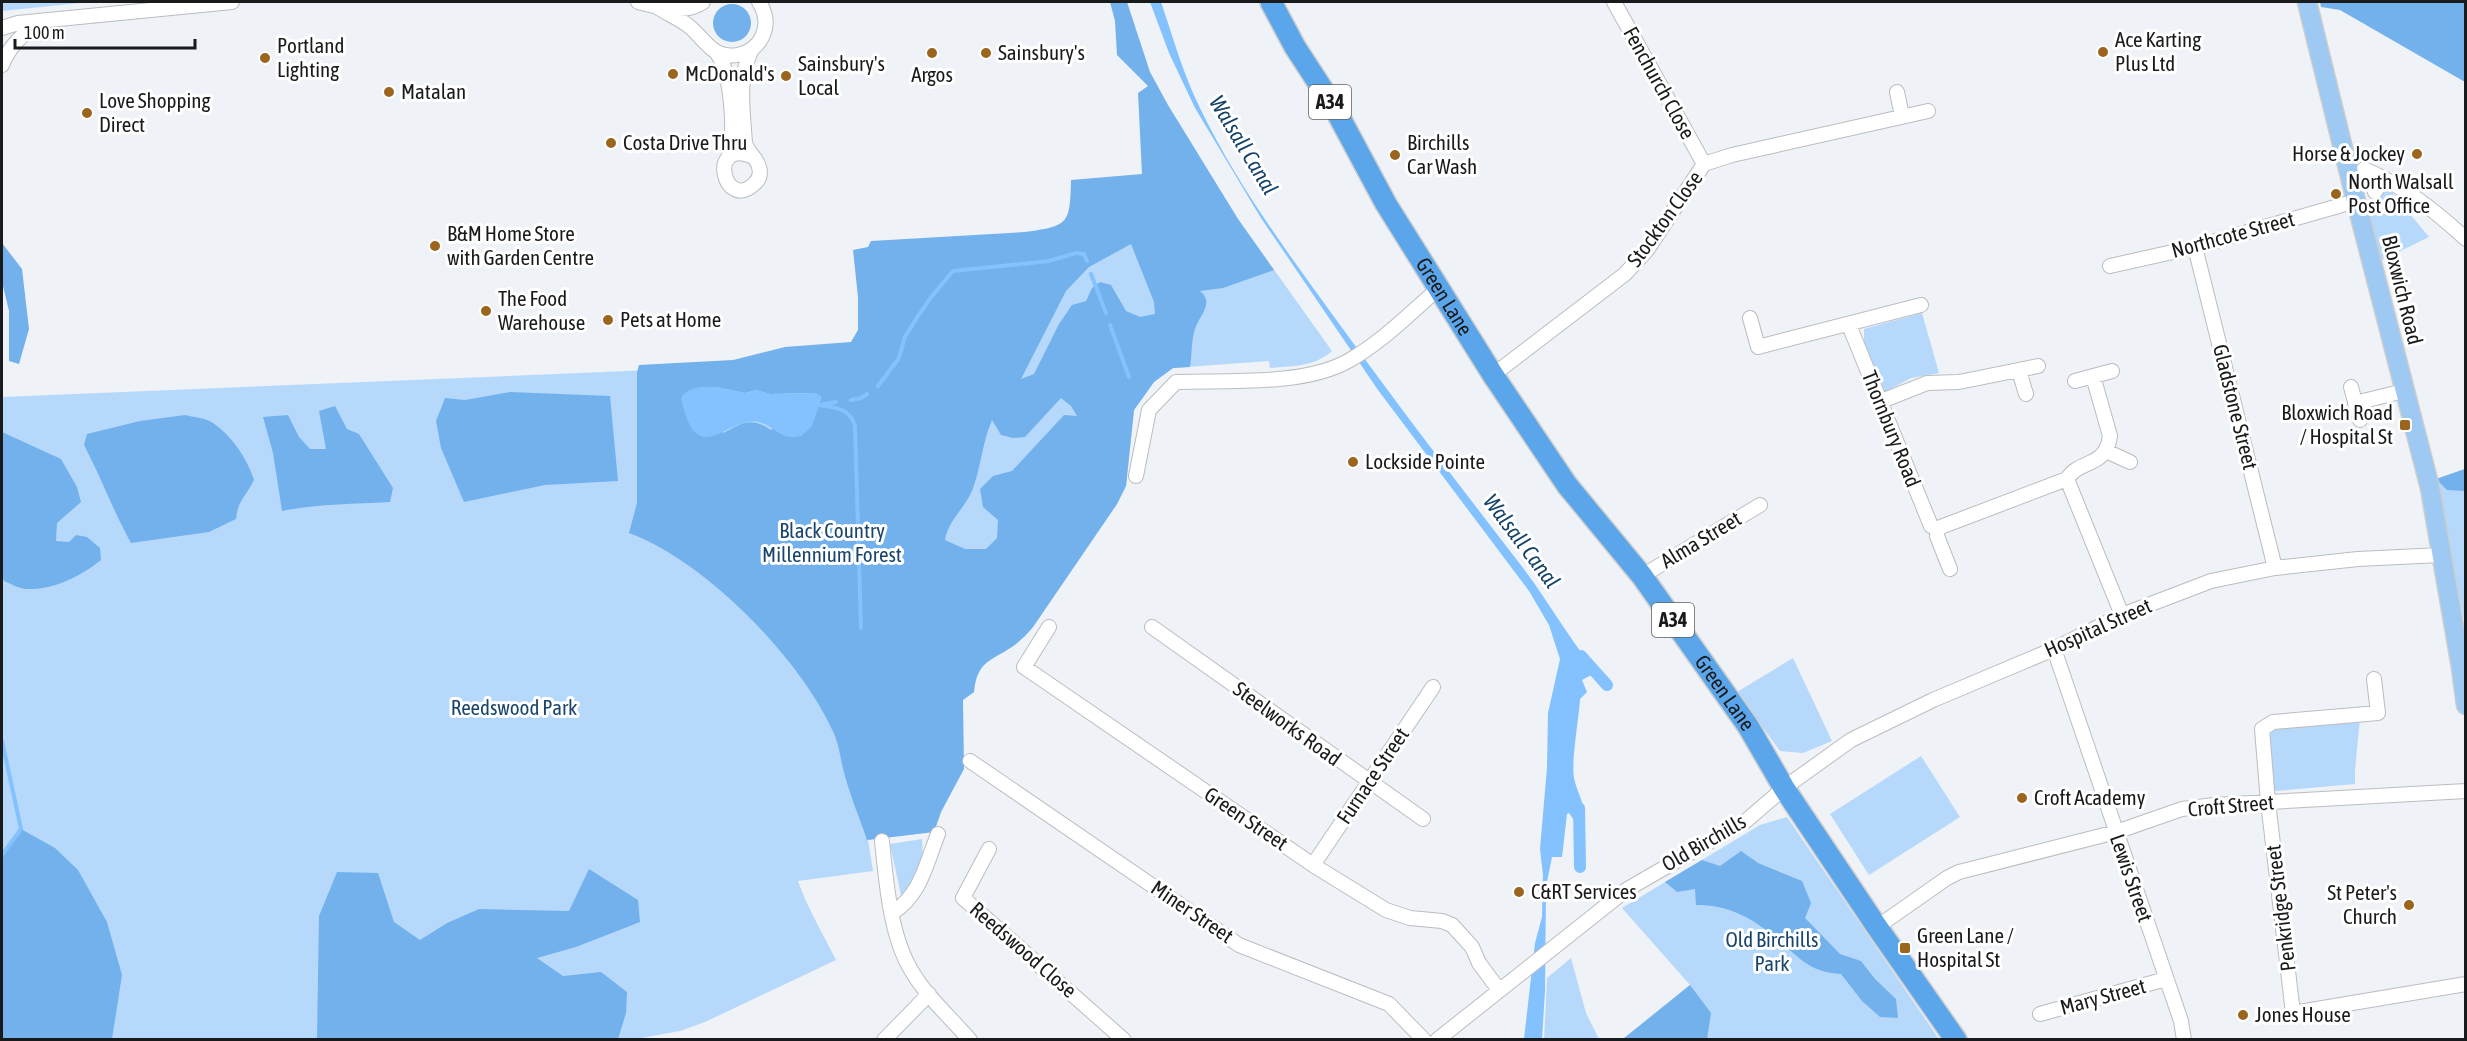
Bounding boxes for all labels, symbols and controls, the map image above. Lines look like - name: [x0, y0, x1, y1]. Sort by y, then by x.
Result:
- scale bar: [15, 12, 195, 50]
- text: 100 m: [24, 22, 65, 43]
- street label: Fenchurch Close: [1619, 22, 1701, 143]
- place label: Ace Karting Plus Ltd: [2115, 27, 2201, 75]
- place label: Portland Lighting: [277, 33, 344, 81]
- place label: Sainsbury's: [998, 40, 1085, 64]
- marker: Ace Karting Plus Ltd: [2096, 45, 2110, 59]
- marker: Argos: [925, 46, 939, 60]
- marker: Sainsbury's: [979, 46, 993, 60]
- marker: Portland Lighting: [258, 51, 272, 65]
- place label: Sainsbury's Local: [798, 51, 885, 99]
- place label: McDonald's: [685, 61, 775, 85]
- place label: Argos: [911, 62, 953, 86]
- marker: McDonald's: [666, 67, 680, 81]
- marker: Sainsbury's Local: [779, 69, 793, 83]
- place label: Matalan: [401, 79, 466, 103]
- marker: Matalan: [382, 85, 396, 99]
- road number: A34: [1309, 85, 1351, 119]
- place label: Love Shopping Direct: [99, 88, 210, 136]
- water label: Walsall Canal: [1204, 91, 1284, 199]
- marker: Love Shopping Direct: [80, 106, 94, 120]
- place label: Costa Drive Thru: [623, 130, 747, 154]
- place label: Birchills Car Wash: [1407, 130, 1477, 178]
- marker: Costa Drive Thru: [604, 136, 618, 150]
- place label: Horse & Jockey: [2292, 141, 2405, 165]
- marker: Horse & Jockey: [2410, 147, 2424, 161]
- marker: Birchills Car Wash: [1388, 148, 1402, 162]
- street label: Stockton Close: [1622, 166, 1707, 271]
- place label: North Walsall Post Office: [2348, 169, 2454, 217]
- marker: North Walsall Post Office: [2329, 187, 2343, 201]
- street label: Northcote Street: [2169, 206, 2297, 262]
- place label: B&M Home Store with Garden Centre: [447, 221, 594, 269]
- street label: Bloxwich Road: [2378, 233, 2428, 347]
- marker: B&M Home Store with Garden Centre: [428, 239, 442, 253]
- street label: Green Lane: [1412, 253, 1478, 339]
- place label: The Food Warehouse: [498, 286, 585, 334]
- marker: The Food Warehouse: [479, 304, 493, 318]
- place label: Pets at Home: [620, 307, 721, 331]
- marker: Pets at Home: [601, 313, 615, 327]
- street label: Gladstone Street: [2209, 342, 2263, 472]
- street label: Thornbury Road: [1858, 367, 1926, 490]
- place label: Bloxwich Road / Hospital St: [2281, 400, 2393, 448]
- marker: Bloxwich Road / Hospital St: [2398, 418, 2412, 432]
- place label: Lockside Pointe: [1365, 449, 1485, 473]
- marker: Lockside Pointe: [1346, 455, 1360, 469]
- water label: Walsall Canal: [1478, 489, 1566, 593]
- street label: Alma Street: [1656, 506, 1745, 573]
- park label: Black Country Millennium Forest: [762, 518, 902, 566]
- street label: Hospital Street: [2040, 593, 2155, 661]
- road number: A34: [1652, 603, 1694, 637]
- street label: Green Lane: [1691, 650, 1760, 735]
- street label: Steelworks Road: [1229, 676, 1346, 770]
- park label: Reedswood Park: [451, 695, 577, 719]
- street label: Furnace Street: [1331, 723, 1413, 828]
- street label: Green Street: [1200, 782, 1293, 855]
- place label: Croft Academy: [2034, 785, 2146, 809]
- street label: Croft Street: [2187, 789, 2275, 821]
- marker: Croft Academy: [2015, 791, 2029, 805]
- street label: Old Birchills: [1657, 809, 1750, 876]
- street label: Lewis Street: [2106, 831, 2158, 925]
- street label: Penkridge Street: [2260, 844, 2300, 973]
- street label: Miner Street: [1147, 875, 1238, 947]
- place label: C&RT Services: [1531, 879, 1637, 903]
- place label: St Peter's Church: [2327, 880, 2397, 928]
- marker: C&RT Services: [1512, 885, 1526, 899]
- street label: Reedswood Close: [966, 896, 1082, 1002]
- marker: St Peter's Church: [2402, 898, 2416, 912]
- place label: Green Lane / Hospital St: [1917, 923, 2014, 971]
- park label: Old Birchills Park: [1726, 927, 1818, 975]
- marker: Green Lane / Hospital St: [1898, 941, 1912, 955]
- street label: Mary Street: [2057, 973, 2148, 1019]
- place label: Jones House: [2255, 1002, 2351, 1026]
- marker: Jones House: [2236, 1008, 2250, 1022]

